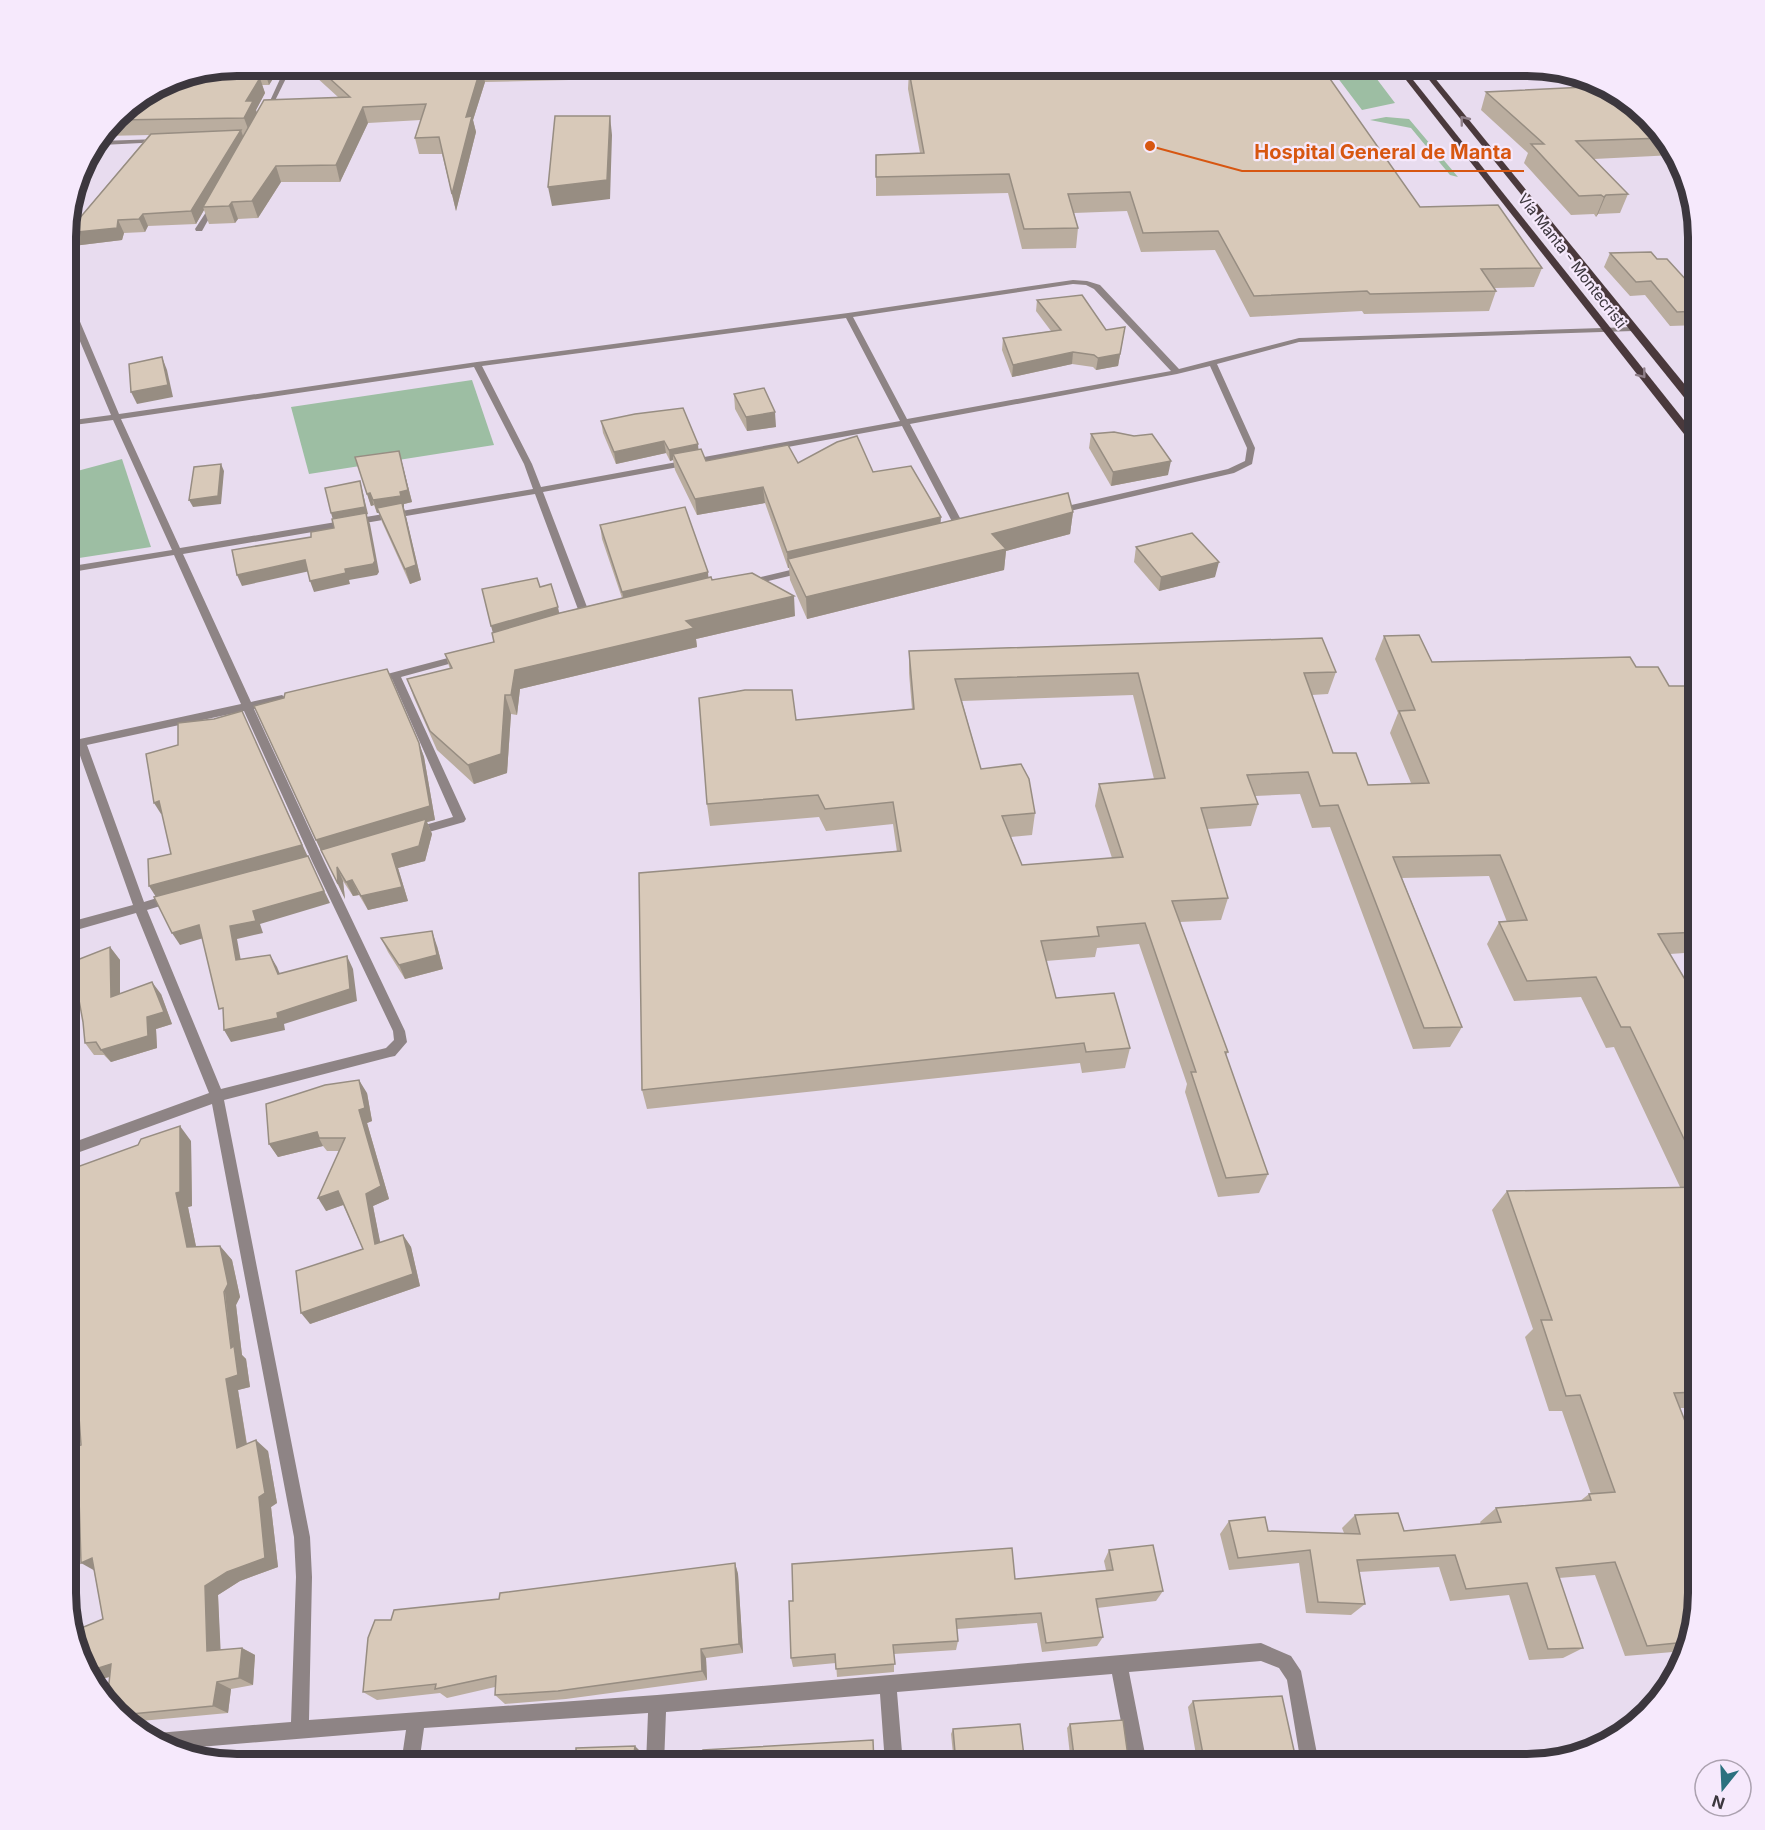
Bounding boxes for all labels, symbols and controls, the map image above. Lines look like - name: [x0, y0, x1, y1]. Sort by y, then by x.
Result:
- one-way arrow: [1460, 116, 1471, 127]
- callout: Hospital General de Manta: [1242, 133, 1524, 171]
- text: Hospital General de Manta: [1254, 140, 1512, 164]
- street label: Vía Manta - Montecristi: [1514, 190, 1631, 332]
- one-way arrow: [1635, 367, 1646, 378]
- north arrow: [1693, 1758, 1753, 1818]
- text: N: [1709, 1791, 1727, 1814]

